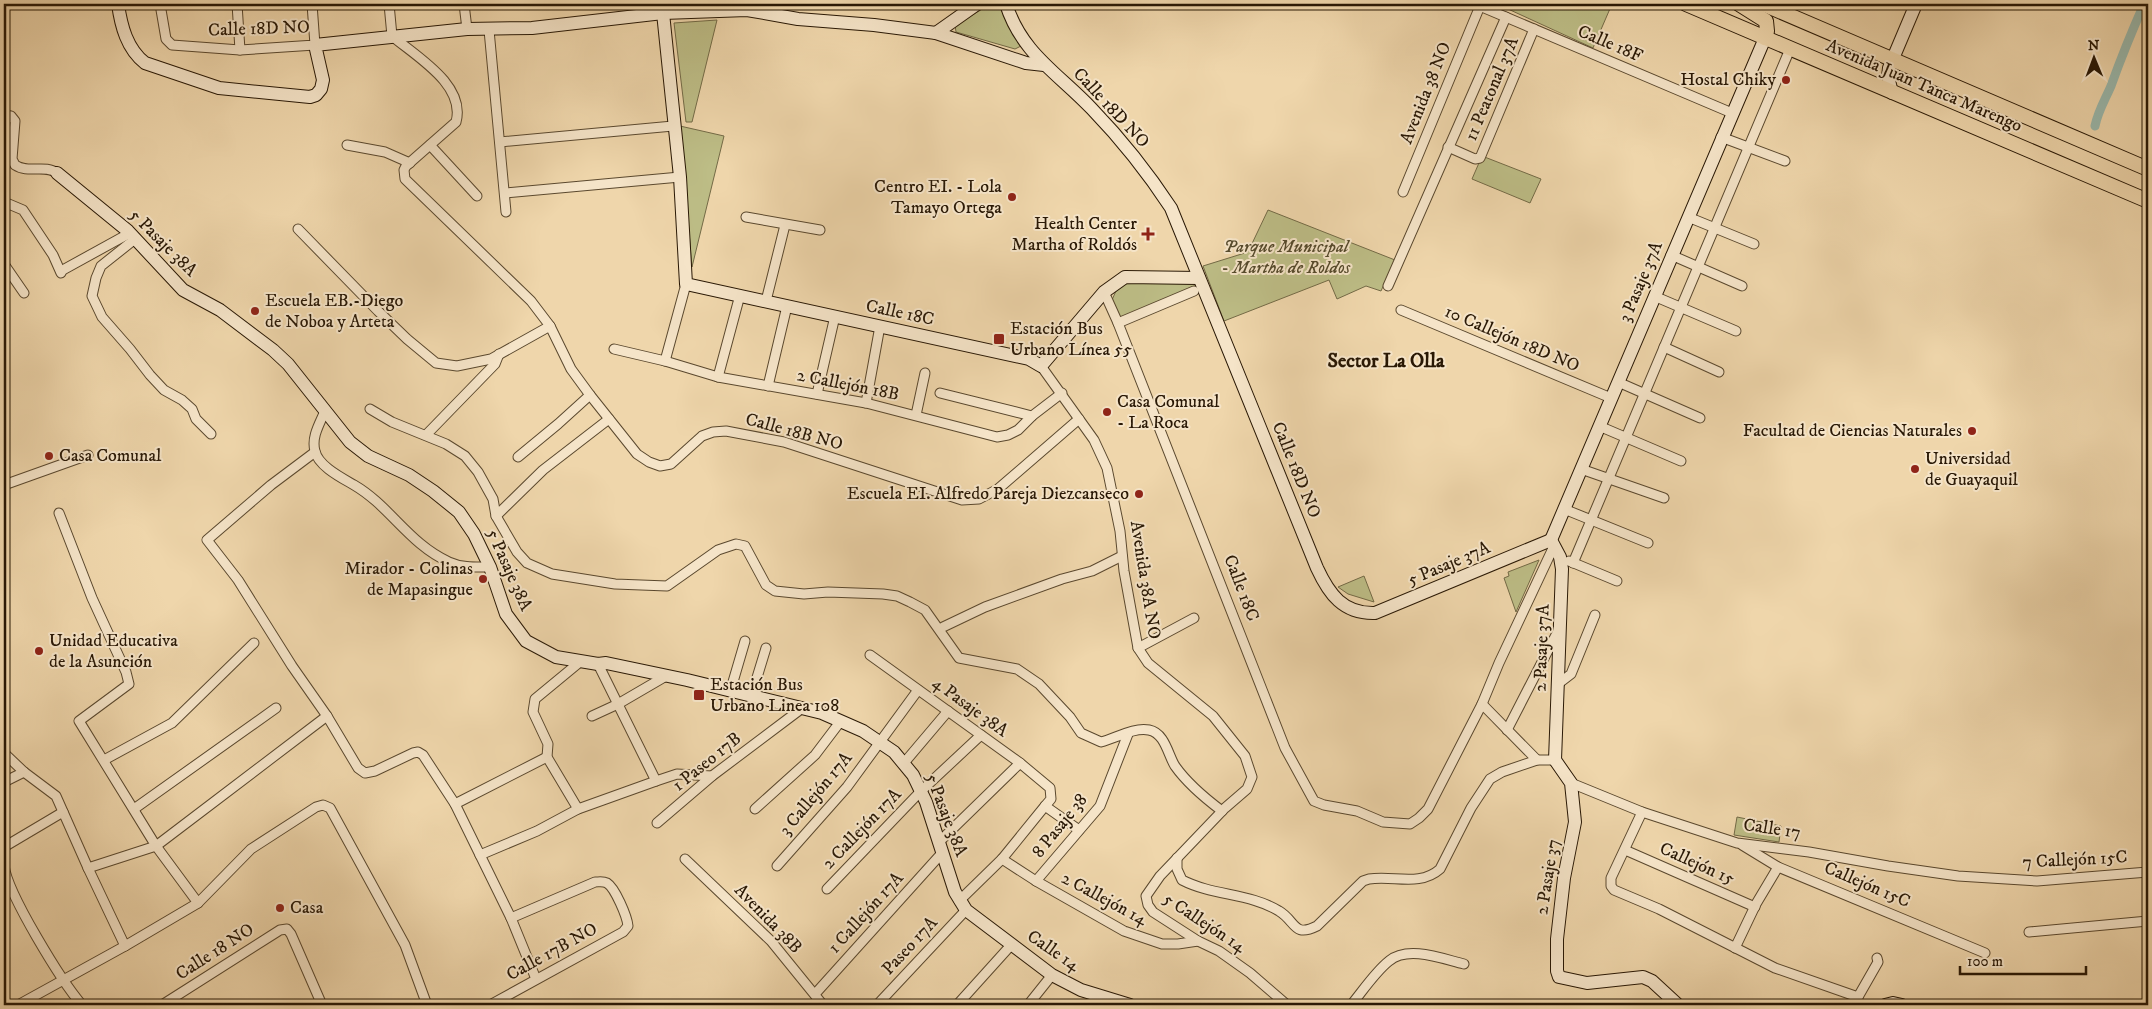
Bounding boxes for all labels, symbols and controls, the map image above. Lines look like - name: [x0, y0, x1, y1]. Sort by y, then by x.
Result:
- street label: Calle 18D NO: [208, 16, 310, 42]
- street label: Calle 18F: [1574, 21, 1646, 67]
- north arrow: [2070, 32, 2120, 82]
- street label: 11 Peatonal 37A: [1460, 33, 1524, 144]
- street label: Avenida Juan Tanca Marengo: [1823, 35, 2026, 137]
- text: N: [2088, 37, 2100, 55]
- street label: Avenida 38 NO: [1396, 39, 1456, 147]
- street label: Calle 18D NO: [1068, 63, 1154, 153]
- place label: Hostal Chiky: [1680, 69, 1776, 91]
- marker: Hostal Chiky: [1780, 74, 1792, 86]
- place label: Centro EI. - Lola Tamayo Ortega: [874, 176, 1002, 219]
- marker: Centro EI. - Lola Tamayo Ortega: [1006, 191, 1018, 203]
- street label: 5 Pasaje 38A: [124, 204, 202, 282]
- place label: Health Center Martha of Roldós: [1011, 213, 1137, 256]
- marker: Health Center Martha of Roldós: [1141, 227, 1155, 241]
- park label: Parque Municipal - Martha de Roldos: [1222, 236, 1351, 279]
- street label: 3 Pasaje 37A: [1614, 238, 1668, 326]
- place label: Escuela EB.-Diego de Noboa y Arteta: [265, 290, 404, 333]
- street label: Calle 18C: [864, 295, 936, 331]
- street label: 10 Callejón 18D NO: [1441, 301, 1583, 377]
- marker: Escuela EB.-Diego de Noboa y Arteta: [249, 305, 261, 317]
- place label: Estación Bus Urbano Línea 55: [1010, 318, 1132, 361]
- marker: Estación Bus Urbano Línea 55: [992, 332, 1006, 346]
- district label: Sector La Olla: [1328, 349, 1445, 374]
- street label: 2 Callejón 18B: [795, 364, 901, 406]
- place label: Casa Comunal - La Roca: [1117, 391, 1220, 434]
- marker: Casa Comunal - La Roca: [1101, 406, 1113, 418]
- street label: Calle 18B NO: [743, 408, 845, 456]
- street label: Calle 18D NO: [1267, 419, 1325, 521]
- place label: Facultad de Ciencias Naturales: [1743, 420, 1962, 442]
- marker: Facultad de Ciencias Naturales: [1966, 425, 1978, 437]
- place label: Casa Comunal: [59, 445, 162, 467]
- place label: Universidad de Guayaquil: [1925, 448, 2019, 491]
- marker: Casa Comunal: [43, 450, 55, 462]
- marker: Universidad de Guayaquil: [1909, 463, 1921, 475]
- place label: Escuela EI. Alfredo Pareja Diezcanseco: [847, 483, 1129, 505]
- marker: Escuela EI. Alfredo Pareja Diezcanseco: [1133, 488, 1145, 500]
- street label: Avenida 38A NO: [1125, 519, 1165, 641]
- street label: 5 Pasaje 38A: [481, 526, 537, 615]
- street label: 5 Pasaje 37A: [1404, 537, 1494, 591]
- street label: Calle 18C: [1218, 552, 1264, 624]
- place label: Mirador - Colinas de Mapasingue: [344, 558, 473, 601]
- marker: Mirador - Colinas de Mapasingue: [477, 573, 489, 585]
- street label: 2 Pasaje 37A: [1529, 603, 1555, 692]
- place label: Unidad Educativa de la Asunción: [49, 630, 178, 673]
- marker: Unidad Educativa de la Asunción: [33, 645, 45, 657]
- street label: 4 Pasaje 38A: [928, 672, 1013, 742]
- place label: Estación Bus Urbano Linea 108: [710, 674, 839, 717]
- marker: Estación Bus Urbano Linea 108: [692, 688, 706, 702]
- street label: 1 Paseo 17B: [668, 728, 746, 796]
- street label: 3 Callejón 17A: [775, 747, 858, 840]
- street label: 5 Pasaje 38A: [920, 770, 972, 860]
- street label: 2 Callejón 17A: [818, 783, 907, 874]
- street label: 8 Pasaje 38: [1028, 790, 1092, 862]
- street label: Calle 17: [1742, 814, 1802, 844]
- street label: 2 Pasaje 37: [1531, 838, 1565, 916]
- street label: Callejón 15: [1656, 838, 1738, 890]
- street label: 7 Callejón 15C: [2022, 846, 2128, 874]
- street label: Callejón 15C: [1821, 857, 1913, 913]
- street label: 1 Callejón 17A: [824, 867, 909, 958]
- street label: 2 Callejón 14: [1057, 867, 1151, 931]
- street label: Avenida 38B: [729, 880, 807, 958]
- street label: 5 Callejón 14: [1159, 888, 1250, 958]
- place label: Casa: [290, 897, 324, 919]
- marker: Casa: [274, 902, 286, 914]
- street label: Paseo 17A: [877, 912, 943, 980]
- street label: Calle 17B NO: [503, 918, 601, 986]
- street label: Calle 18 NO: [172, 919, 258, 985]
- street label: Calle 14: [1023, 925, 1084, 977]
- scale bar: [1960, 944, 2086, 976]
- text: 100 m: [1967, 952, 2003, 971]

